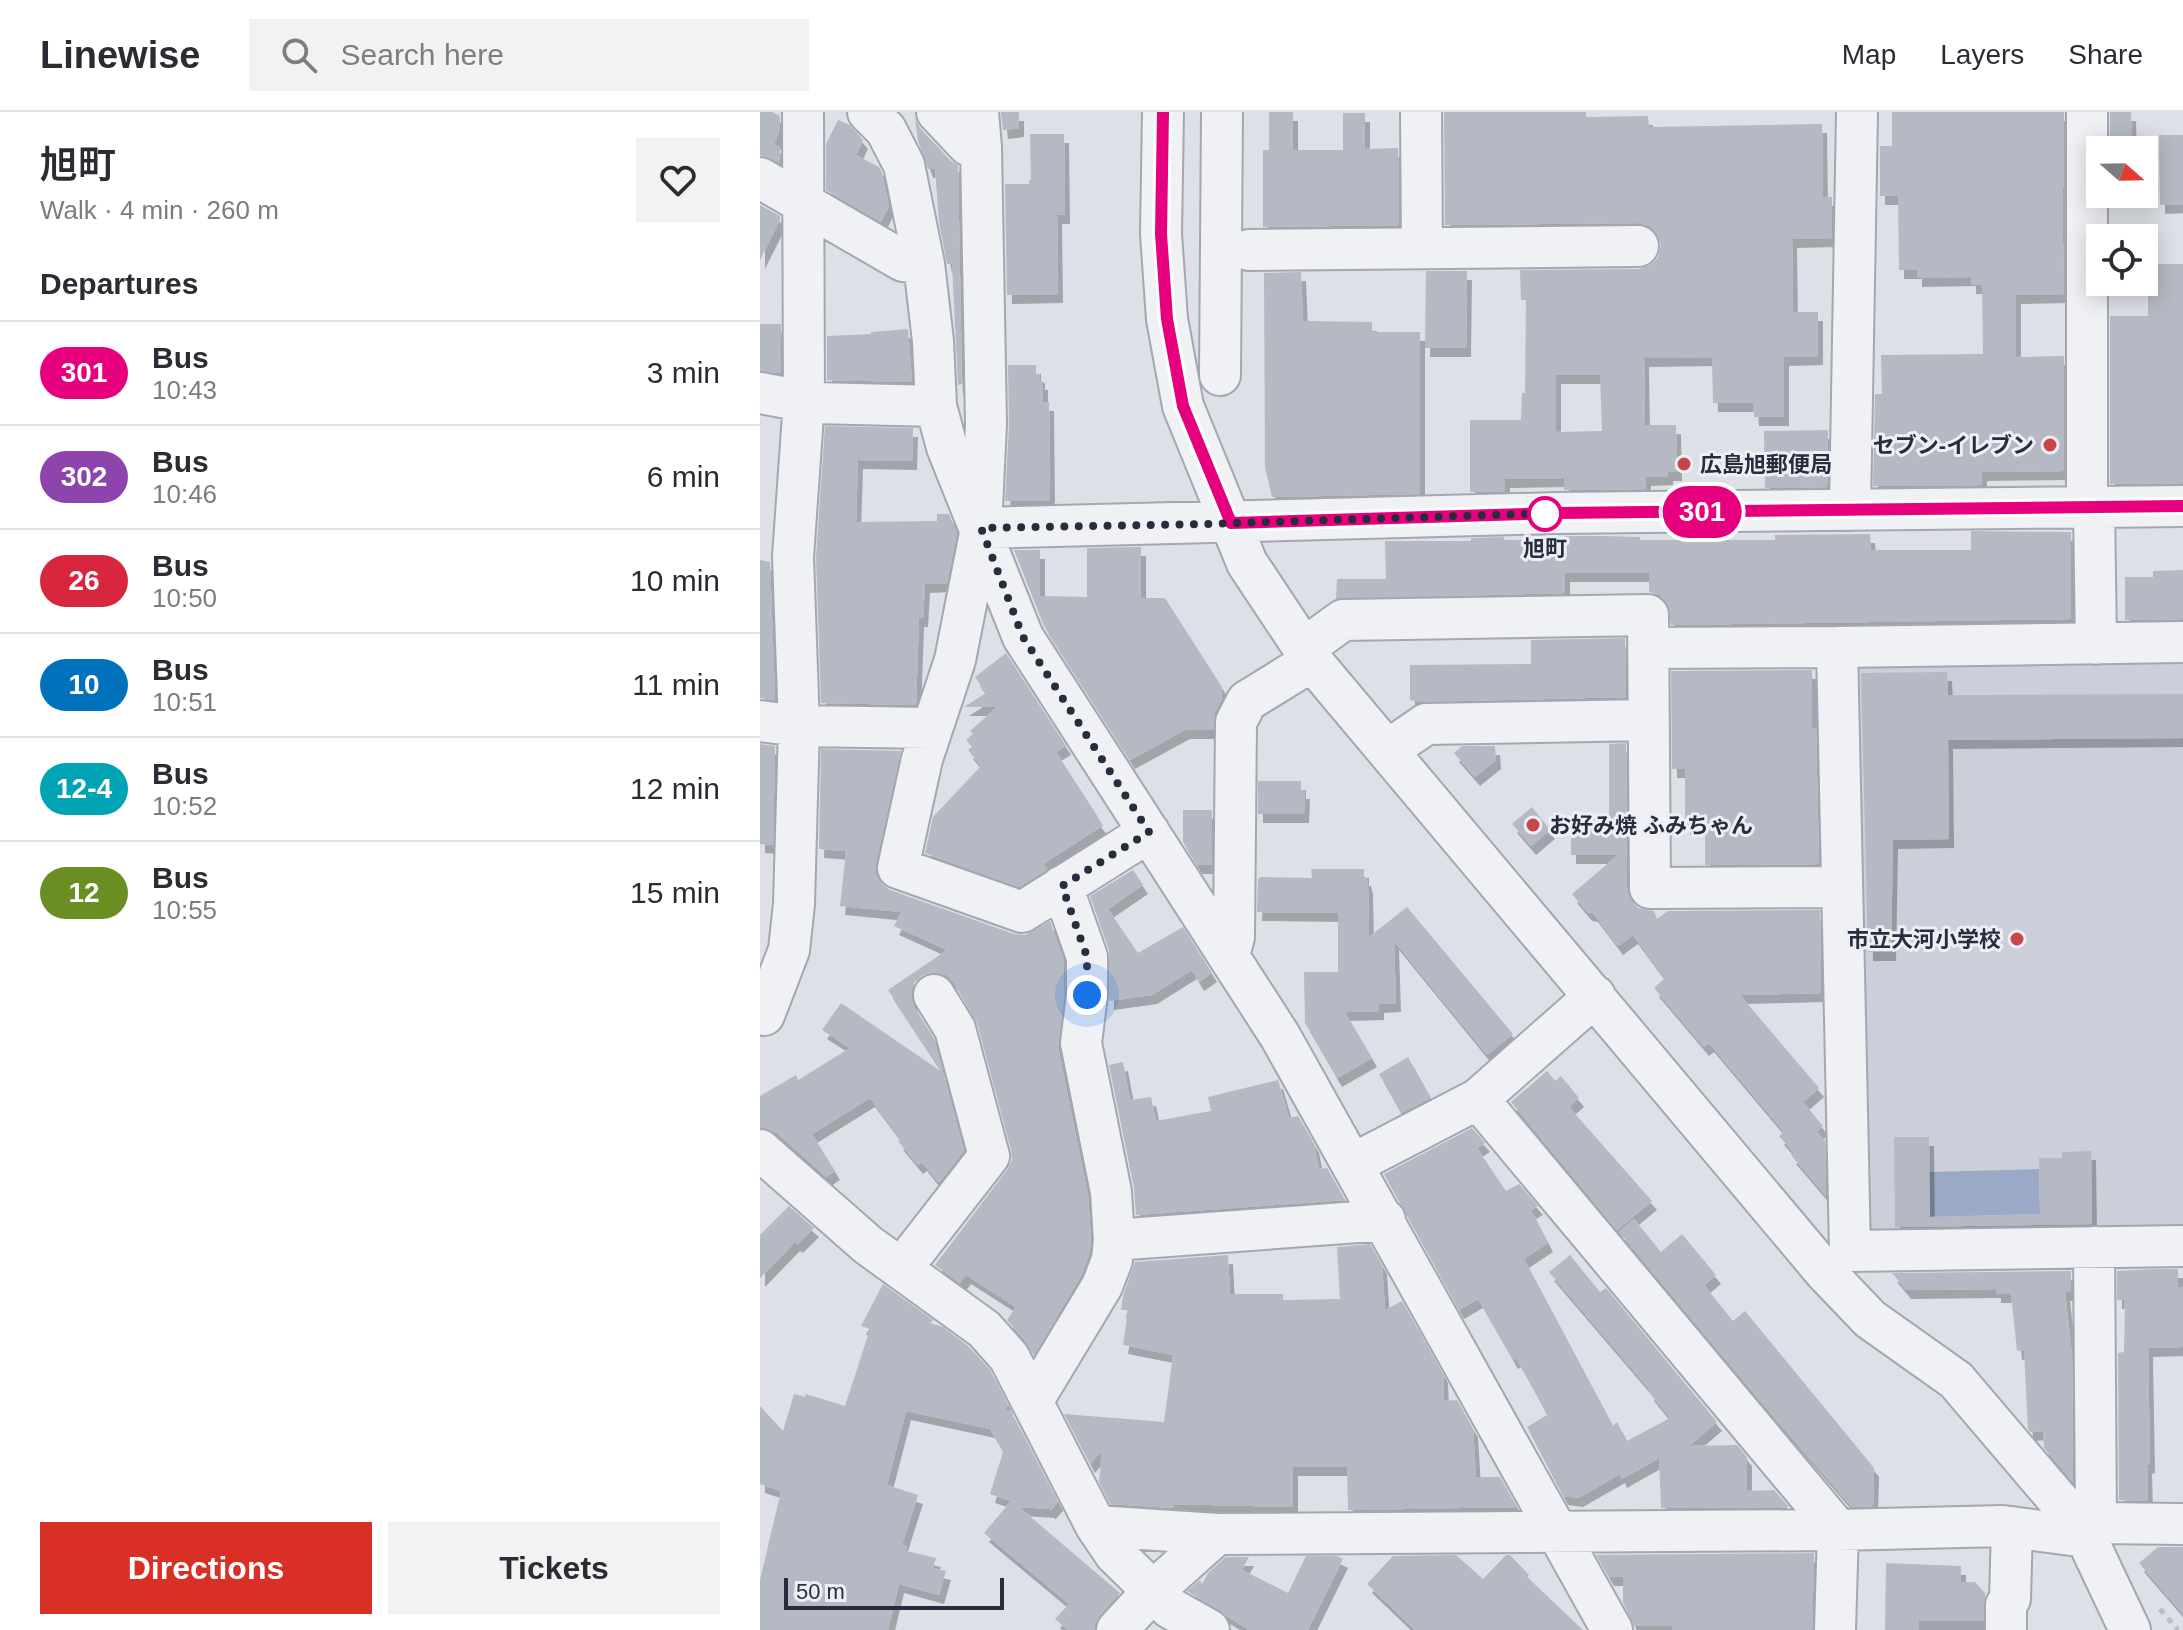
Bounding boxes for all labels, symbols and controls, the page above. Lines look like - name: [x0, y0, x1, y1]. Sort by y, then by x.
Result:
- search box: [249, 19, 809, 91]
- icon: search: [277, 33, 321, 77]
- text: Linewise: [40, 34, 201, 76]
- text: Search here: [341, 38, 504, 71]
- text: Map: [1842, 39, 1896, 70]
- text: Layers: [1940, 39, 2024, 70]
- text: Share: [2068, 39, 2143, 70]
- north arrow: [2086, 136, 2158, 208]
- map controls: [2086, 136, 2158, 296]
- button: heart: [636, 138, 720, 222]
- text: 旭町: [40, 144, 116, 186]
- text: Walk · 4 min · 260 m: [40, 195, 279, 225]
- button: locate: [2086, 224, 2158, 296]
- text: Departures: [40, 267, 198, 300]
- text: Bus: [152, 341, 209, 374]
- text: 3 min: [647, 356, 720, 389]
- text: 301: [61, 357, 107, 388]
- text: 10:43: [152, 375, 217, 405]
- place label: セブン-イレブン: [1873, 433, 2034, 458]
- marker: セブン-イレブン: [2041, 436, 2059, 454]
- text: Bus: [152, 445, 209, 478]
- place label: 広島旭郵便局: [1700, 452, 1832, 477]
- marker: 広島旭郵便局: [1675, 455, 1693, 473]
- text: 6 min: [647, 460, 720, 493]
- text: 302: [61, 461, 107, 492]
- text: 10:46: [152, 479, 217, 509]
- line badge: 301: [1656, 486, 1748, 538]
- text: 301: [1679, 496, 1725, 527]
- marker: 旭町: [1528, 497, 1562, 531]
- place label: 旭町: [1523, 536, 1567, 561]
- text: Bus: [152, 549, 209, 582]
- text: 10 min: [630, 564, 720, 597]
- text: 26: [68, 565, 100, 596]
- text: 10:50: [152, 583, 217, 613]
- text: Bus: [152, 653, 209, 686]
- text: 11 min: [632, 668, 720, 701]
- text: 10: [68, 669, 100, 700]
- text: 10:51: [152, 687, 217, 717]
- text: Bus: [152, 757, 209, 790]
- text: 12 min: [630, 772, 720, 805]
- text: 12-4: [56, 773, 112, 804]
- text: 10:52: [152, 791, 217, 821]
- place label: お好み焼 ふみちゃん: [1549, 813, 1753, 838]
- marker: お好み焼 ふみちゃん: [1524, 816, 1542, 834]
- text: Bus: [152, 861, 209, 894]
- text: 15 min: [630, 876, 720, 909]
- text: 12: [68, 877, 100, 908]
- text: 10:55: [152, 895, 217, 925]
- place label: 市立大河小学校: [1847, 927, 2001, 952]
- marker: 市立大河小学校: [2008, 930, 2026, 948]
- your location: [1067, 975, 1107, 1015]
- button: Directions: [40, 1522, 372, 1614]
- button: Tickets: [388, 1522, 720, 1614]
- scale bar: [784, 1574, 1004, 1610]
- text: 50 m: [796, 1579, 845, 1604]

